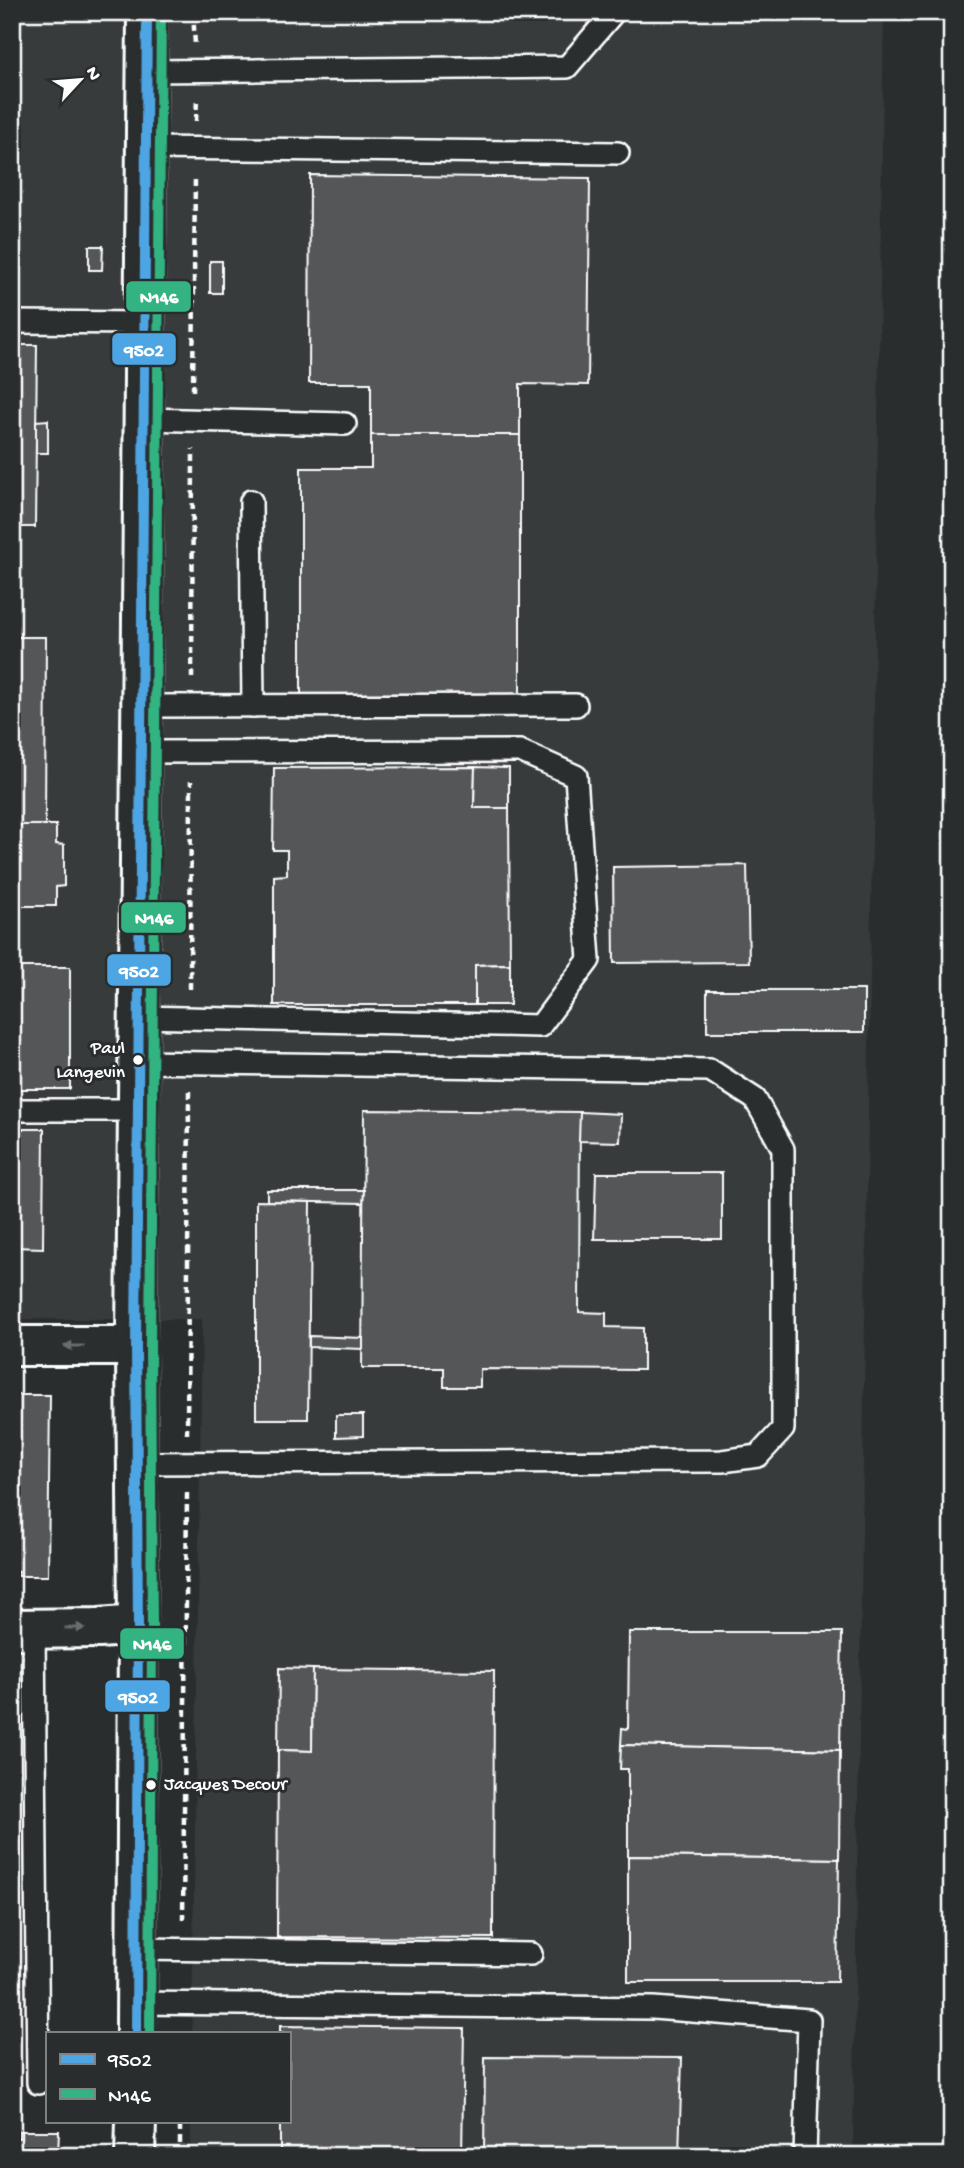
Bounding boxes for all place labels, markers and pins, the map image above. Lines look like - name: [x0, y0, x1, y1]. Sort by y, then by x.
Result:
- place label: Paul Langevin: [56, 1038, 125, 1085]
- marker: Paul Langevin: [131, 1053, 145, 1067]
- place label: Jacques Decour: [164, 1774, 289, 1797]
- marker: Jacques Decour: [144, 1778, 158, 1792]

